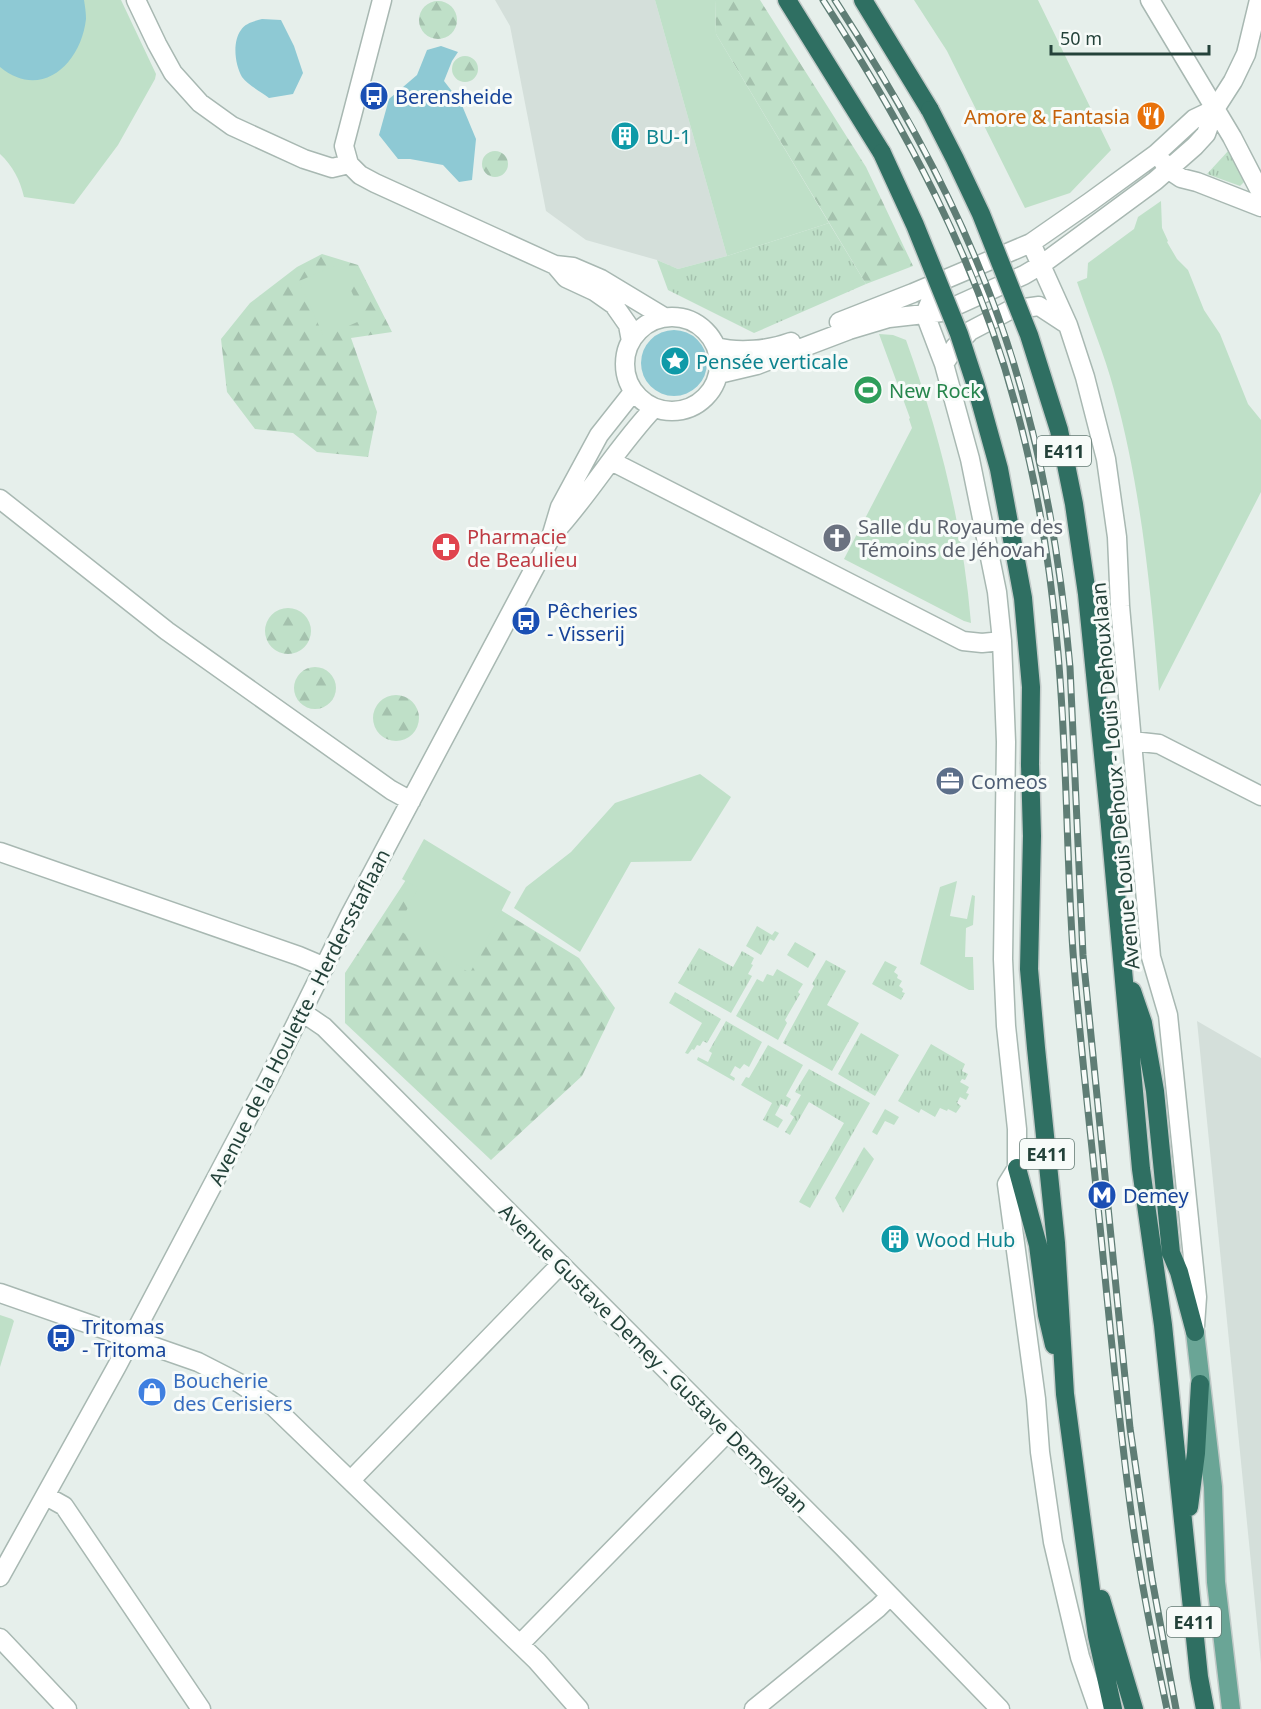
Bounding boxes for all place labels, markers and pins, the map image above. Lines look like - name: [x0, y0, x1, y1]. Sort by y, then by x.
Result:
- bus stop icon: Berensheide: [358, 80, 390, 112]
- place label: Berensheide: [395, 83, 513, 110]
- restaurant icon: Amore & Fantasia: [1135, 100, 1167, 132]
- place label: Amore & Fantasia: [964, 103, 1130, 130]
- building icon: BU-1: [609, 120, 641, 152]
- place label: BU-1: [646, 123, 692, 150]
- place icon: Pensée verticale: [659, 345, 691, 377]
- place label: Pensée verticale: [696, 348, 848, 375]
- sports icon: New Rock: [852, 374, 884, 406]
- place label: New Rock: [889, 377, 981, 404]
- place label: Salle du Royaume des Témoins de Jéhovah: [858, 513, 1063, 563]
- church icon: Salle du Royaume des Témoins de Jéhovah: [821, 522, 853, 554]
- place label: Pharmacie de Beaulieu: [467, 523, 578, 573]
- pharmacy icon: Pharmacie de Beaulieu: [430, 531, 462, 563]
- place label: Pêcheries - Visserij: [547, 597, 638, 647]
- bus stop icon: Pêcheries - Visserij: [510, 605, 542, 637]
- office icon: Comeos: [934, 765, 966, 797]
- place label: Comeos: [971, 768, 1047, 795]
- metro station icon: Demey: [1086, 1179, 1118, 1211]
- place label: Demey: [1123, 1182, 1189, 1209]
- building icon: Wood Hub: [879, 1223, 911, 1255]
- place label: Wood Hub: [916, 1226, 1015, 1253]
- place label: Tritomas - Tritoma: [82, 1313, 166, 1363]
- bus stop icon: Tritomas - Tritoma: [45, 1322, 77, 1354]
- place label: Boucherie des Cerisiers: [173, 1367, 293, 1417]
- shop icon: Boucherie des Cerisiers: [136, 1376, 168, 1408]

